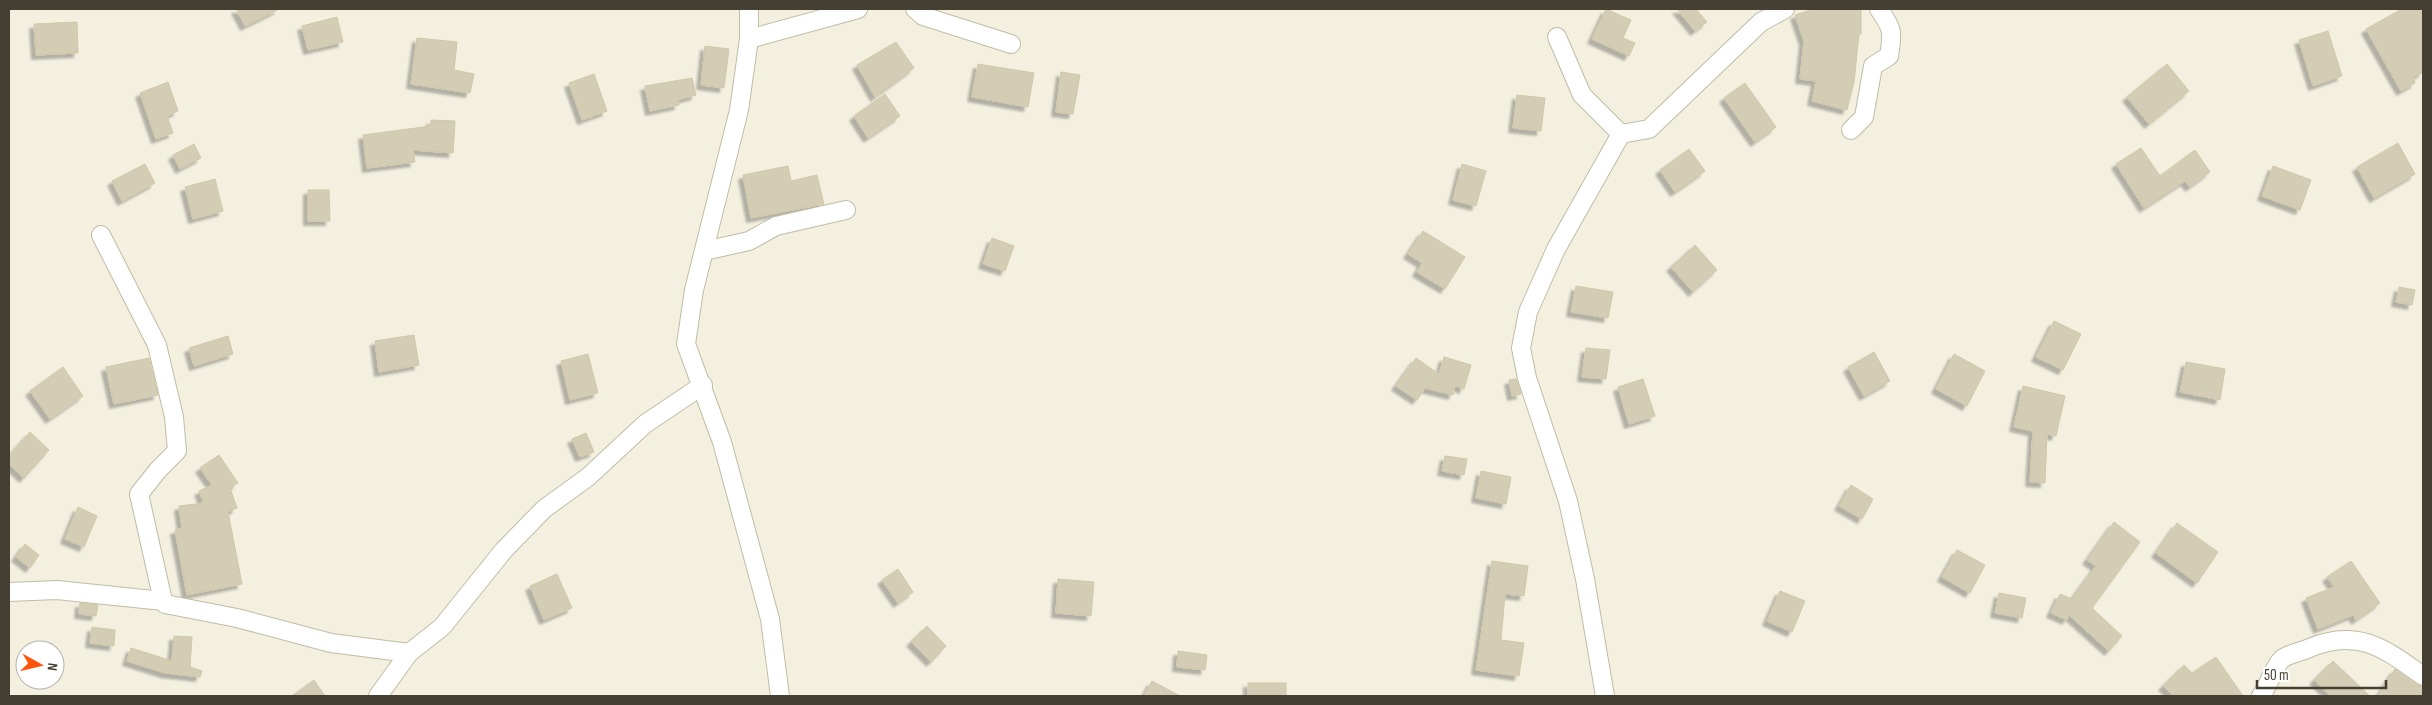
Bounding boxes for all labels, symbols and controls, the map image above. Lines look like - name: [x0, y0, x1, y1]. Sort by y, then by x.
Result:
- north arrow: [15, 640, 65, 690]
- scale bar: [2257, 658, 2386, 690]
- text: N: [43, 662, 61, 672]
- text: 50 m: [2264, 666, 2289, 685]

